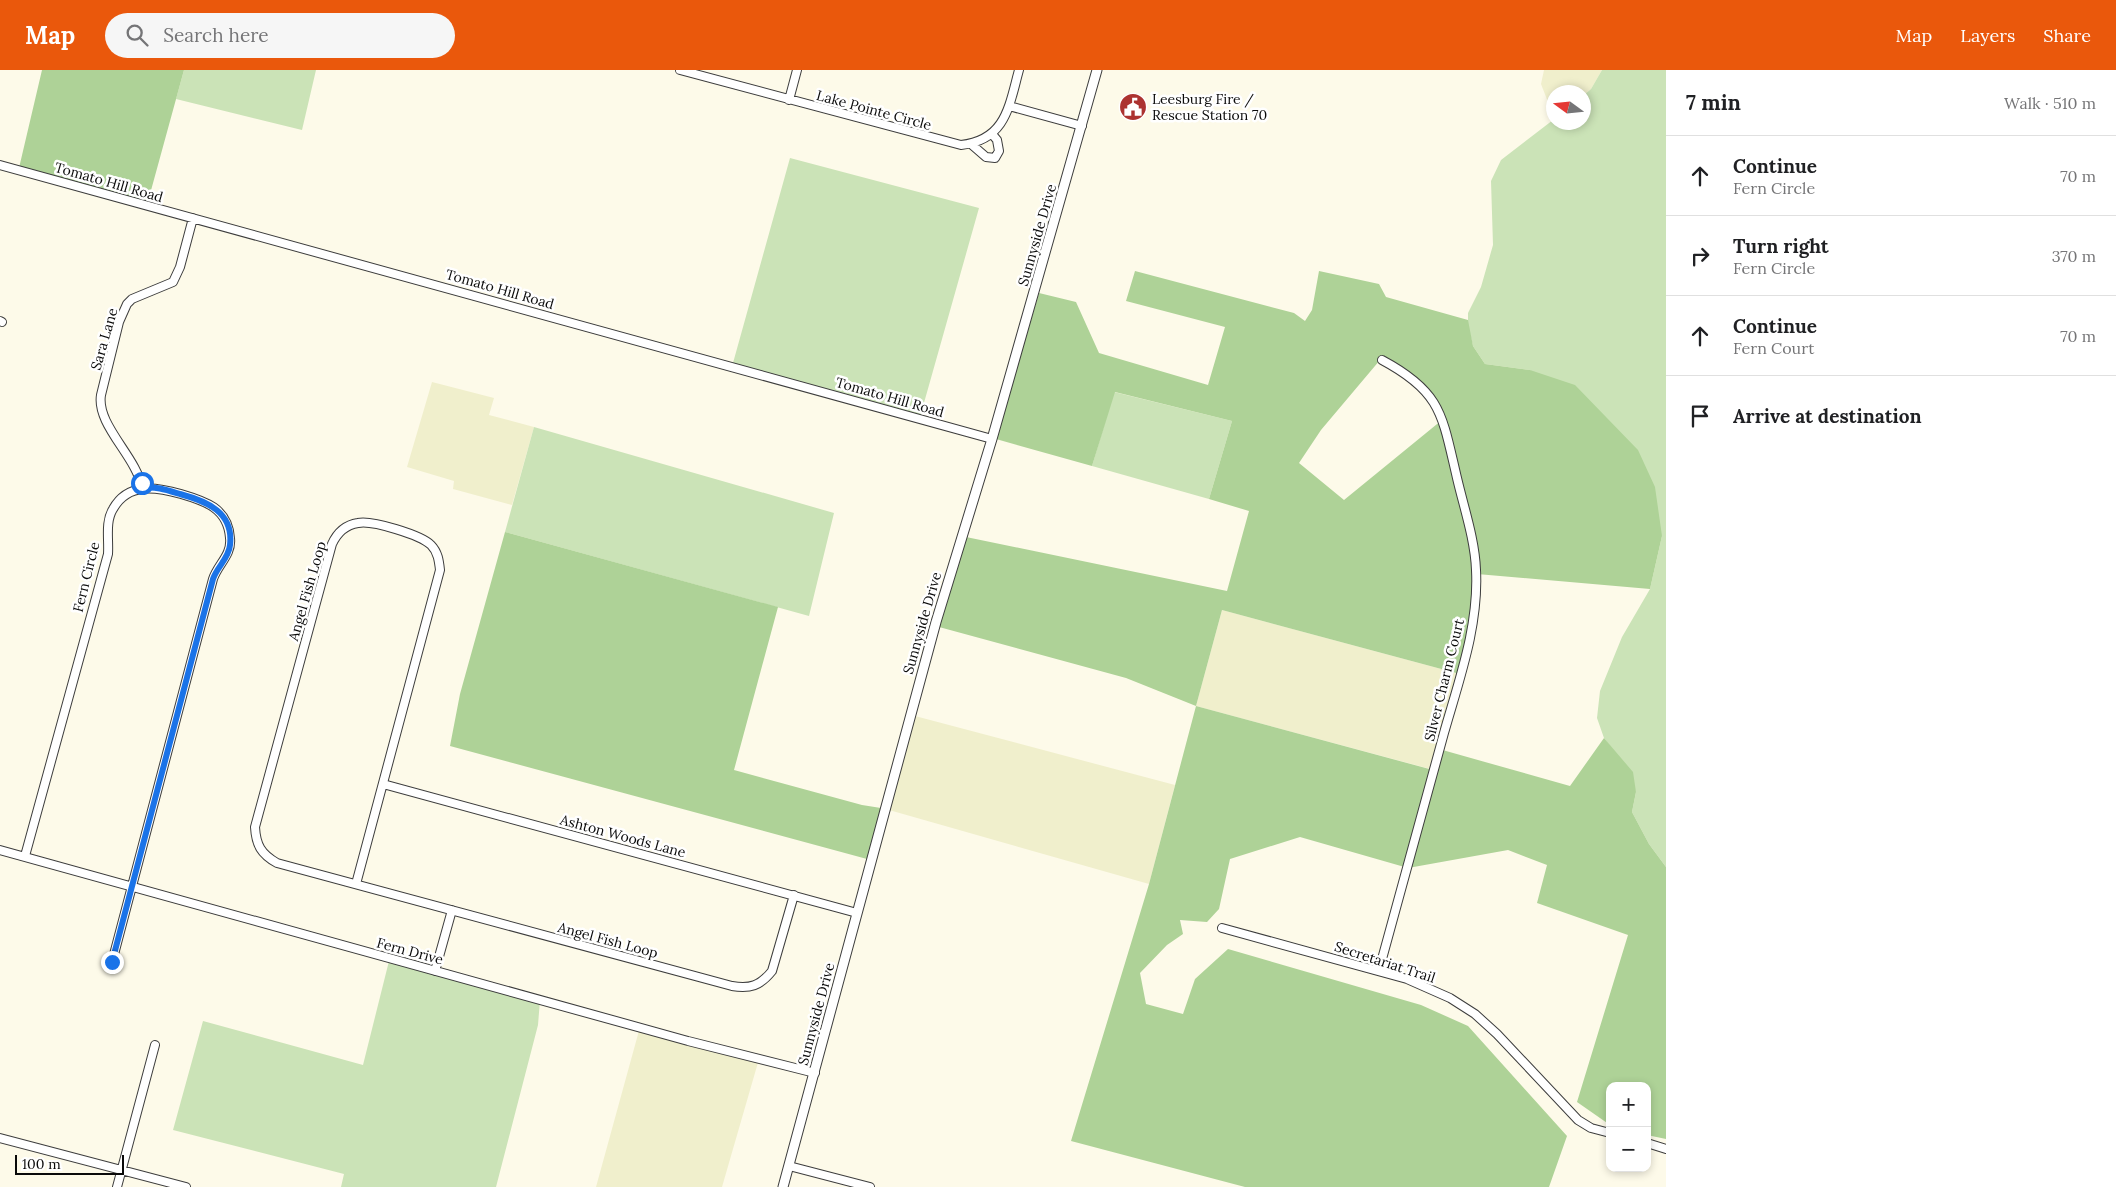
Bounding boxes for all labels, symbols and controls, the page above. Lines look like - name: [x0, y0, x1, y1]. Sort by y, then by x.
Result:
- search box: [105, 13, 455, 58]
- text: Map: [25, 20, 75, 51]
- icon: search: [123, 21, 151, 49]
- text: Search here: [163, 23, 269, 47]
- text: Map: [1896, 24, 1932, 47]
- text: Layers: [1960, 24, 2015, 47]
- text: Share: [2043, 24, 2091, 47]
- north arrow: [1546, 85, 1591, 130]
- street label: Lake Pointe Circle: [814, 86, 934, 134]
- text: 7 min: [1686, 89, 1741, 116]
- place label: Leesburg Fire / Rescue Station 70: [1152, 90, 1267, 124]
- public building icon: Leesburg Fire / Rescue Station 70: [1118, 92, 1148, 122]
- text: Walk · 510 m: [2004, 93, 2096, 113]
- text: Continue: [1733, 154, 1817, 178]
- street label: Tomato Hill Road: [53, 158, 165, 206]
- icon: ahead: [1686, 162, 1714, 190]
- text: 70 m: [2060, 166, 2096, 186]
- text: Fern Circle: [1733, 178, 1815, 198]
- street label: Sunnyside Drive: [1014, 181, 1060, 288]
- text: Turn right: [1733, 234, 1829, 258]
- icon: right: [1686, 242, 1714, 270]
- text: 370 m: [2052, 246, 2096, 266]
- text: Fern Circle: [1733, 258, 1815, 278]
- street label: Tomato Hill Road: [444, 265, 556, 313]
- street label: Sara Lane: [87, 305, 122, 372]
- text: Continue: [1733, 314, 1817, 338]
- icon: ahead: [1686, 322, 1714, 350]
- text: 70 m: [2060, 326, 2096, 346]
- text: Fern Court: [1733, 338, 1814, 358]
- street label: Tomato Hill Road: [834, 373, 946, 421]
- icon: arrive: [1686, 402, 1714, 430]
- text: Arrive at destination: [1733, 404, 1922, 428]
- route start: [131, 472, 154, 495]
- street label: Angel Fish Loop: [284, 539, 330, 644]
- street label: Fern Circle: [69, 540, 104, 614]
- street label: Sunnyside Drive: [899, 569, 945, 676]
- street label: Silver Charm Court: [1420, 616, 1468, 743]
- street label: Ashton Woods Lane: [557, 810, 688, 862]
- street label: Angel Fish Loop: [555, 918, 660, 962]
- street label: Fern Drive: [375, 933, 446, 969]
- street label: Secretariat Trail: [1332, 937, 1438, 987]
- route end: [101, 951, 124, 974]
- street label: Sunnyside Drive: [794, 960, 838, 1067]
- map controls: [1606, 1082, 1651, 1172]
- button: +: [1606, 1082, 1651, 1127]
- button: −: [1606, 1127, 1651, 1172]
- scale bar: [15, 1152, 124, 1175]
- text: 100 m: [22, 1155, 61, 1173]

